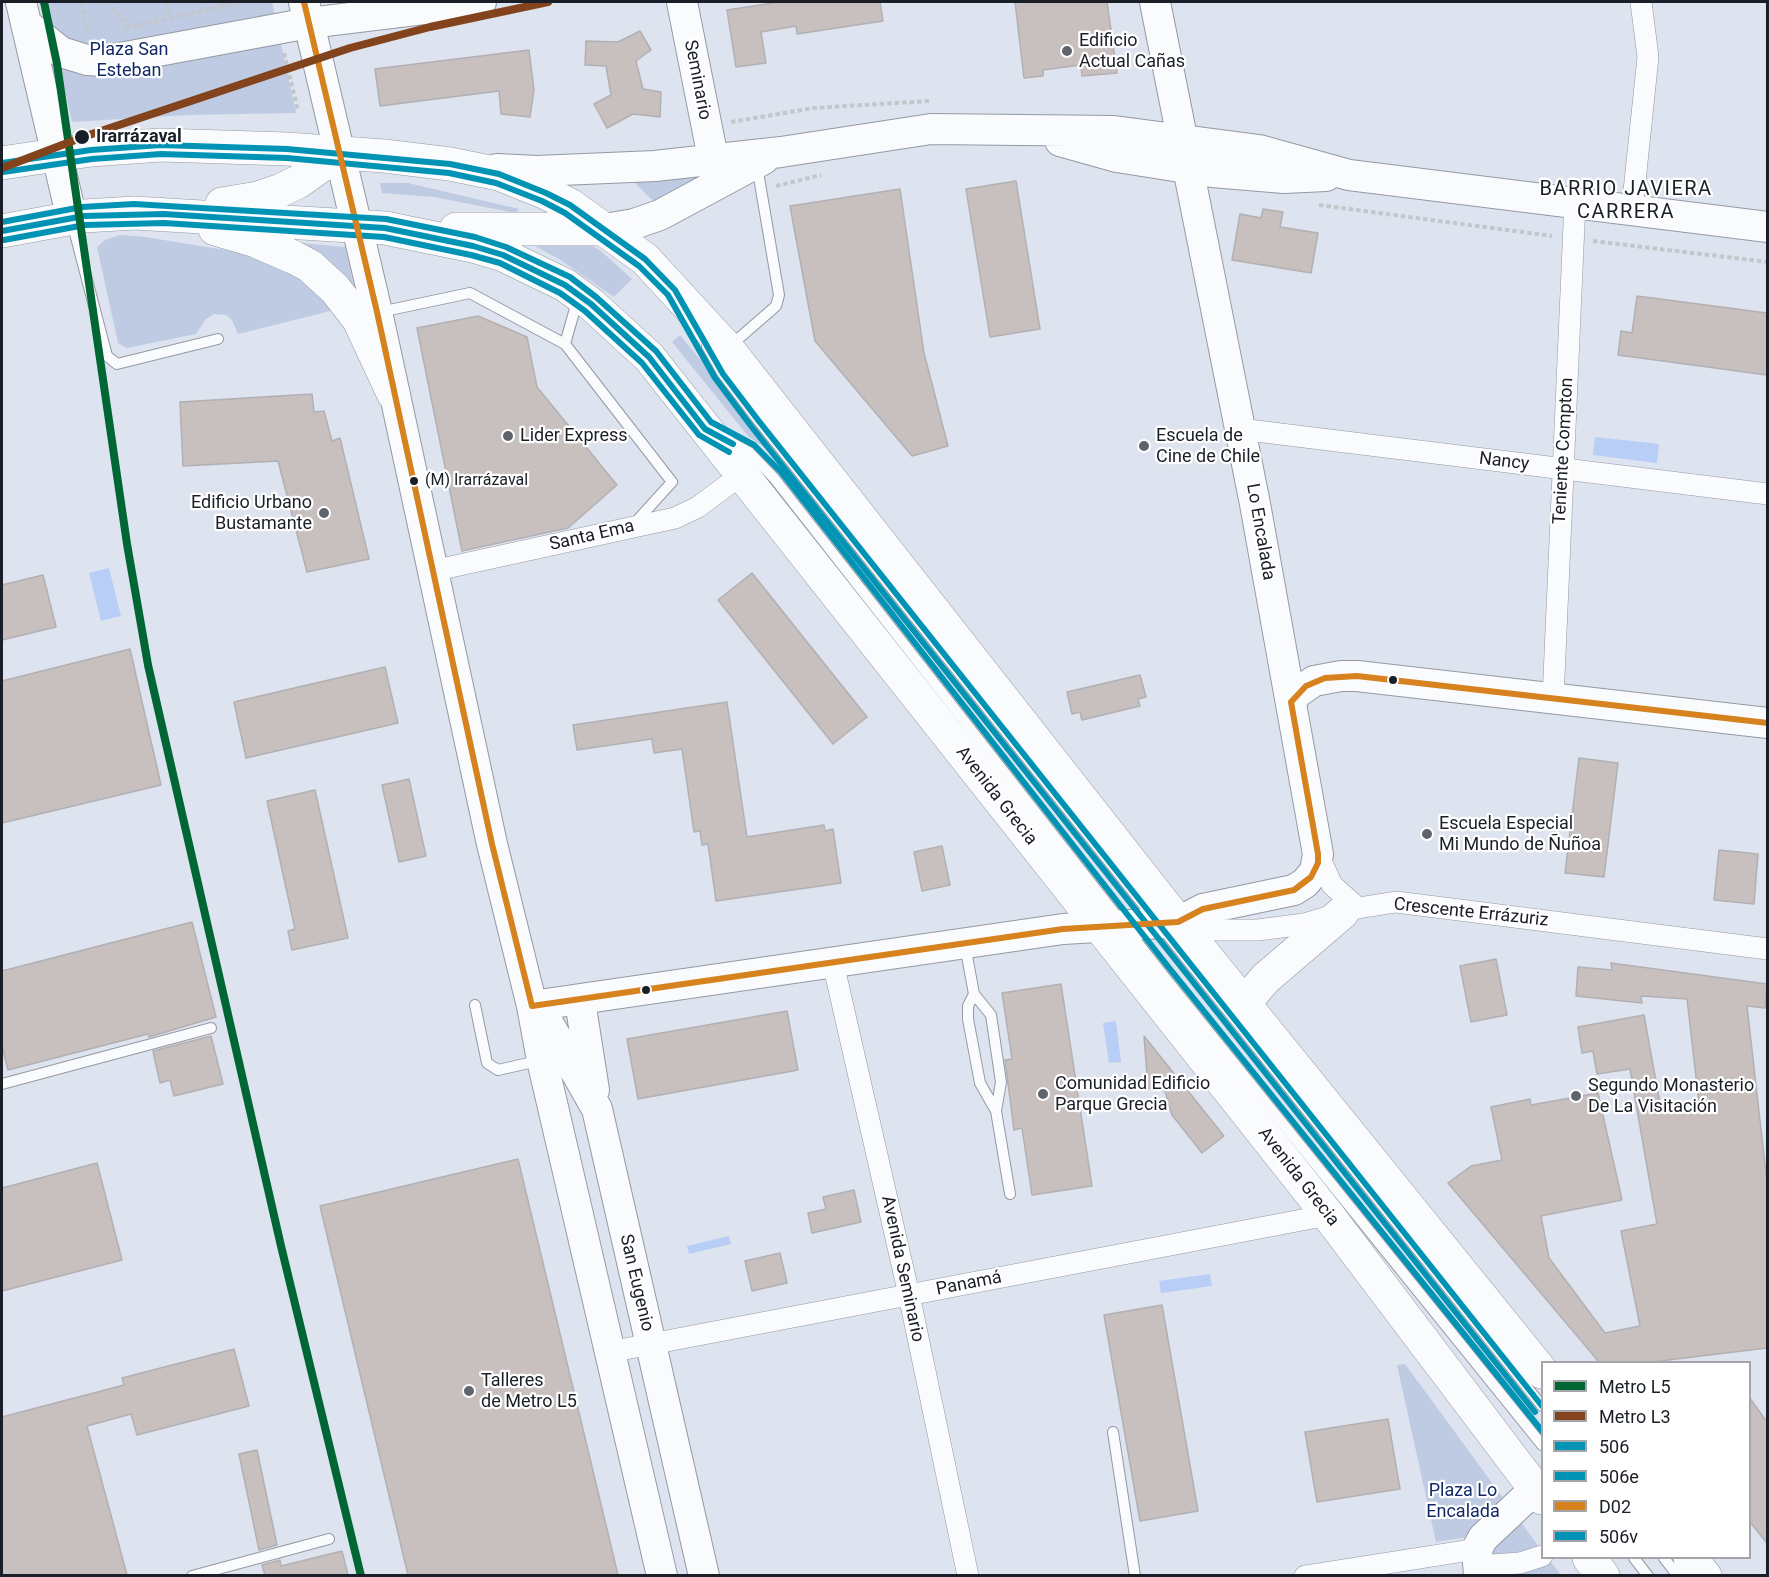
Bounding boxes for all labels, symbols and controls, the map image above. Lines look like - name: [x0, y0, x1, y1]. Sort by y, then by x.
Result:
- place label: Edificio Actual Cañas: [1079, 30, 1185, 72]
- street label: Seminario: [679, 38, 715, 122]
- park label: Plaza San Esteban: [89, 39, 169, 82]
- marker: Edificio Actual Cañas: [1060, 44, 1074, 58]
- place label: Irarrázaval: [96, 126, 182, 148]
- marker: Irarrázaval: [73, 128, 91, 146]
- district label: BARRIO JAVIERA CARRERA: [1539, 178, 1713, 225]
- street label: Teniente Compton: [1549, 377, 1579, 525]
- place label: Lider Express: [520, 425, 628, 447]
- place label: Escuela de Cine de Chile: [1156, 425, 1260, 468]
- marker: Lider Express: [501, 429, 515, 443]
- marker: Escuela de Cine de Chile: [1137, 439, 1151, 453]
- street label: Nancy: [1478, 448, 1530, 476]
- place label: (M) Irarrázaval: [425, 471, 528, 491]
- marker: (M) Irarrázaval: [408, 475, 420, 487]
- street label: Lo Encalada: [1241, 482, 1279, 582]
- place label: Edificio Urbano Bustamante: [191, 492, 312, 534]
- marker: Edificio Urbano Bustamante: [317, 506, 331, 520]
- street label: Santa Ema: [547, 516, 637, 556]
- unlabelled marker: [1387, 674, 1399, 686]
- street label: Avenida Grecia: [951, 742, 1041, 850]
- place label: Escuela Especial Mi Mundo de Ñuñoa: [1439, 813, 1601, 856]
- marker: Escuela Especial Mi Mundo de Ñuñoa: [1420, 827, 1434, 841]
- street label: Crescente Errázuriz: [1393, 894, 1549, 932]
- unlabelled marker: [640, 984, 652, 996]
- place label: Comunidad Edificio Parque Grecia: [1055, 1073, 1210, 1116]
- place label: Segundo Monasterio De La Visitación: [1588, 1075, 1754, 1118]
- marker: Comunidad Edificio Parque Grecia: [1036, 1087, 1050, 1101]
- marker: Segundo Monasterio De La Visitación: [1569, 1089, 1583, 1103]
- street label: Avenida Grecia: [1253, 1123, 1343, 1231]
- street label: Avenida Seminario: [876, 1194, 928, 1344]
- street label: San Eugenio: [614, 1232, 658, 1334]
- street label: Panamá: [934, 1267, 1004, 1301]
- legend: [1541, 1361, 1751, 1559]
- place label: Talleres de Metro L5: [481, 1370, 577, 1412]
- text: Metro L5: [1599, 1376, 1671, 1397]
- marker: Talleres de Metro L5: [462, 1384, 476, 1398]
- text: Metro L3: [1599, 1406, 1671, 1427]
- text: 506: [1599, 1436, 1629, 1457]
- text: 506e: [1599, 1466, 1639, 1487]
- park label: Plaza Lo Encalada: [1426, 1480, 1500, 1522]
- text: D02: [1599, 1496, 1631, 1517]
- text: 506v: [1599, 1526, 1638, 1547]

